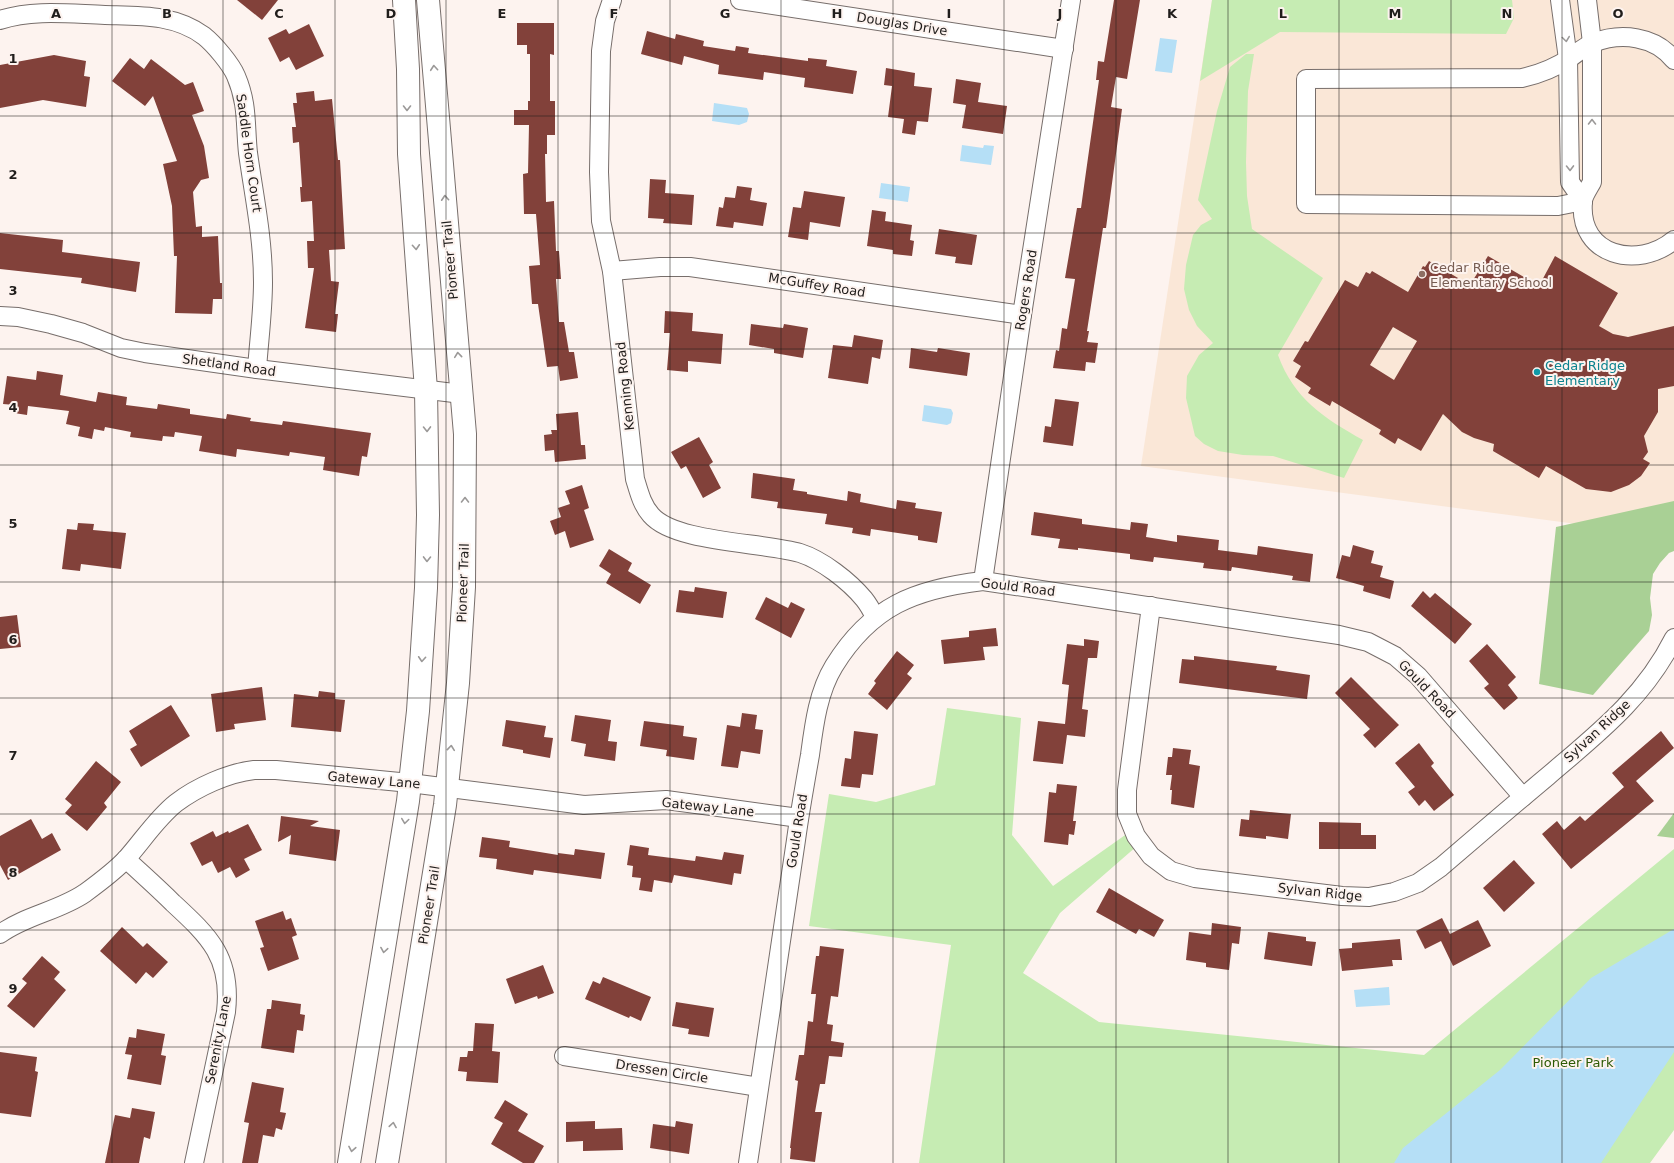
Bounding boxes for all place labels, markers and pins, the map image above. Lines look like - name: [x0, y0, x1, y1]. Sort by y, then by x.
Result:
- place label: Cedar Ridge Elementary School: [1430, 260, 1552, 290]
- marker: Cedar Ridge Elementary School: [1417, 269, 1427, 279]
- place label: Cedar Ridge Elementary: [1545, 358, 1625, 388]
- marker: Cedar Ridge Elementary: [1532, 367, 1542, 377]

